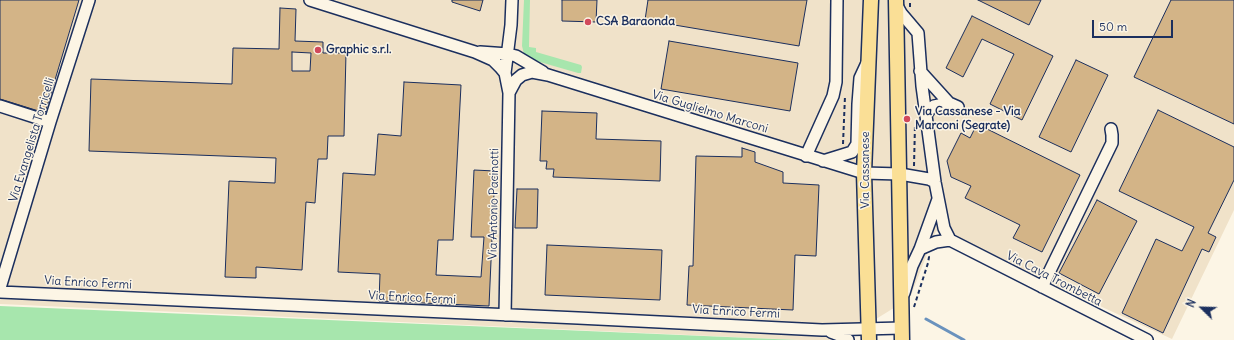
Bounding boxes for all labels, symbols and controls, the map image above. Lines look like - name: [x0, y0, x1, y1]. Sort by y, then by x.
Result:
- scale bar: [1094, 12, 1175, 38]
- place label: CSA Baraonda: [596, 15, 675, 29]
- marker: CSA Baraonda: [583, 17, 593, 27]
- text: 50 m: [1099, 19, 1127, 34]
- place label: Graphic s.r.l.: [326, 43, 392, 57]
- marker: Graphic s.r.l.: [313, 45, 323, 55]
- street label: Via Evangelista Torricelli: [6, 76, 58, 204]
- street label: Via Guglielmo Marconi: [650, 87, 770, 137]
- place label: Via Cassanese - Via Marconi (Segrate): [915, 105, 1021, 133]
- marker: Via Cassanese - Via Marconi (Segrate): [902, 114, 912, 124]
- street label: Via Cassanese: [859, 131, 873, 209]
- street label: Via Antonio Pacinotti: [486, 148, 502, 260]
- street label: Via Cava Trombetta: [1004, 249, 1104, 309]
- street label: Via Enrico Fermi: [44, 274, 132, 292]
- north arrow: [1182, 288, 1222, 328]
- street label: Via Enrico Fermi: [368, 289, 456, 307]
- text: N: [1183, 297, 1199, 310]
- street label: Via Enrico Fermi: [692, 303, 780, 321]

